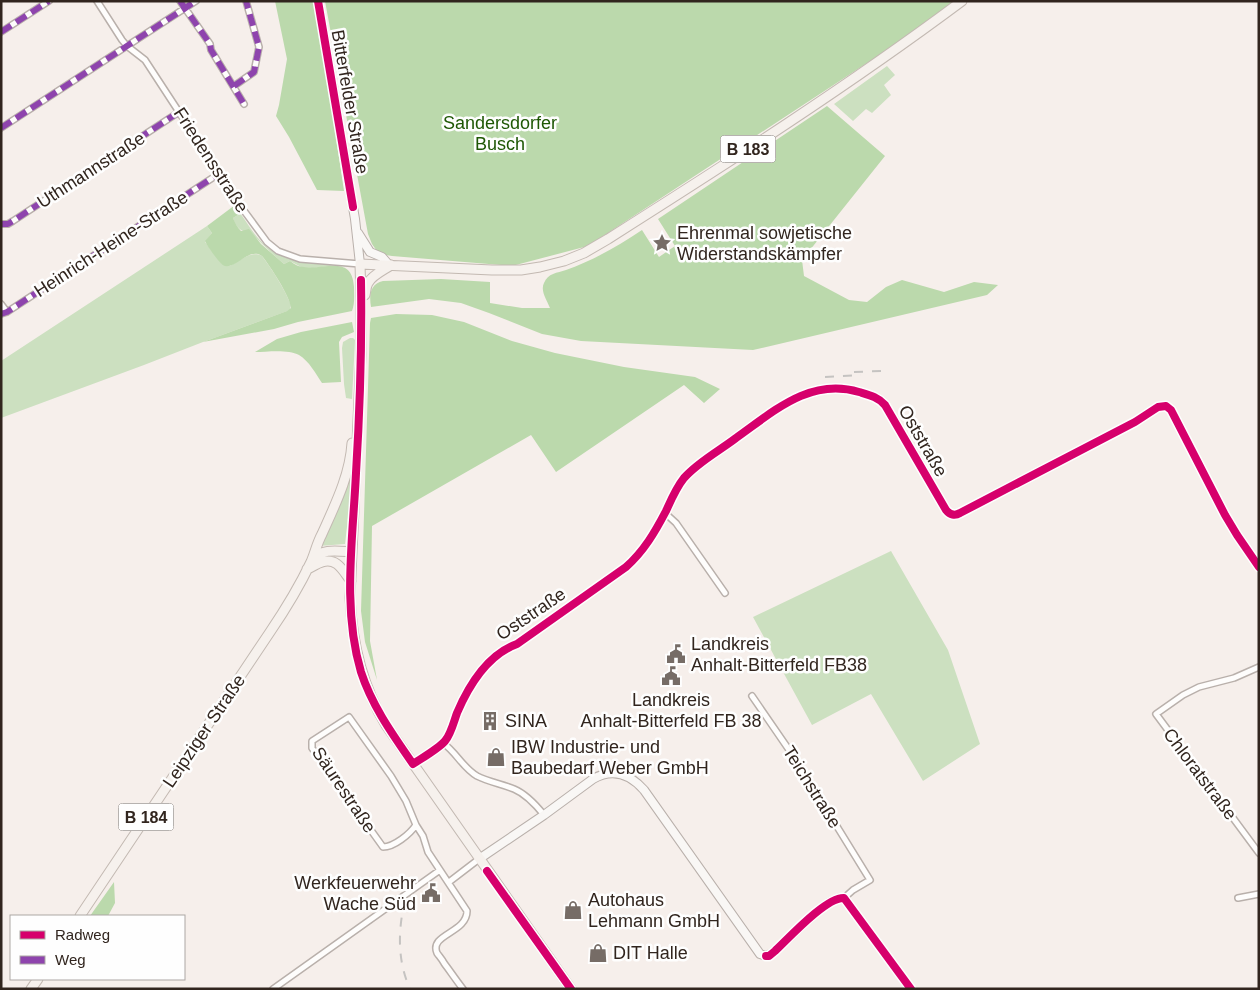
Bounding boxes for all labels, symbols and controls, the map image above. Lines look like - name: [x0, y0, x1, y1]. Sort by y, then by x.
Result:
- street label: Bitterfelder Straße: [327, 28, 373, 176]
- street label: Friedensstraße: [170, 104, 252, 216]
- park label: Sandersdorfer Busch: [443, 113, 557, 154]
- street label: Uthmannstraße: [34, 128, 148, 212]
- road number: B 183: [720, 136, 776, 162]
- street label: Heinrich-Heine-Straße: [30, 187, 192, 301]
- place label: Ehrenmal sowjetische Widerstandskämpfer: [677, 223, 852, 264]
- place icon: Ehrenmal sowjetische Widerstandskämpfer: [651, 232, 673, 254]
- street label: Oststraße: [895, 402, 951, 480]
- street label: Oststraße: [493, 584, 569, 644]
- place label: Landkreis Anhalt-Bitterfeld FB38: [691, 634, 867, 675]
- public building icon: Landkreis Anhalt-Bitterfeld FB38: [665, 643, 687, 665]
- public building icon: Landkreis Anhalt-Bitterfeld FB 38: [660, 665, 682, 687]
- street label: Leipziger Straße: [159, 671, 249, 791]
- place label: Landkreis Anhalt-Bitterfeld FB 38: [580, 690, 762, 731]
- building icon: SINA: [479, 710, 501, 732]
- place label: SINA: [505, 711, 547, 731]
- street label: Chloratstraße: [1159, 724, 1241, 824]
- place label: IBW Industrie- und Baubedarf Weber GmbH: [511, 737, 709, 778]
- street label: Teichstraße: [779, 742, 845, 832]
- street label: Säurestraße: [308, 743, 380, 837]
- shop icon: IBW Industrie- und Baubedarf Weber GmbH: [485, 746, 507, 768]
- road number: B 184: [118, 804, 174, 830]
- place label: Werkfeuerwehr Wache Süd: [294, 873, 416, 914]
- public building icon: Werkfeuerwehr Wache Süd: [420, 882, 442, 904]
- place label: Autohaus Lehmann GmbH: [588, 890, 720, 931]
- shop icon: Autohaus Lehmann GmbH: [562, 899, 584, 921]
- legend: [10, 915, 185, 980]
- text: Radweg: [55, 926, 110, 943]
- shop icon: DIT Halle: [587, 942, 609, 964]
- place label: DIT Halle: [613, 943, 688, 963]
- text: Weg: [55, 951, 86, 968]

